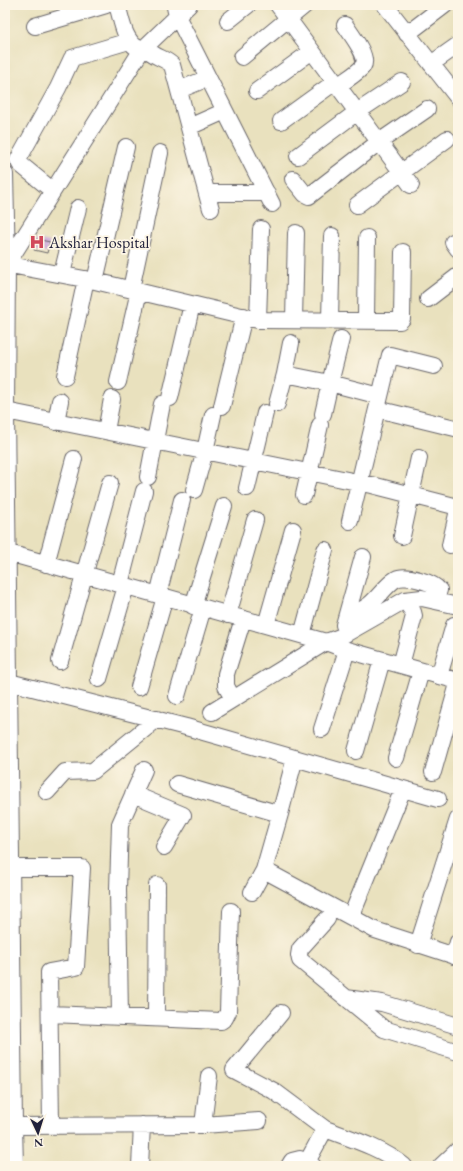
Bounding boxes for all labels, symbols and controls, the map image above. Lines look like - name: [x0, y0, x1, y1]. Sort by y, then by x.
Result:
- place label: Akshar Hospital: [48, 232, 150, 253]
- hospital icon: Akshar Hospital: [28, 233, 46, 251]
- north arrow: [18, 1113, 58, 1153]
- text: N: [34, 1136, 44, 1150]

